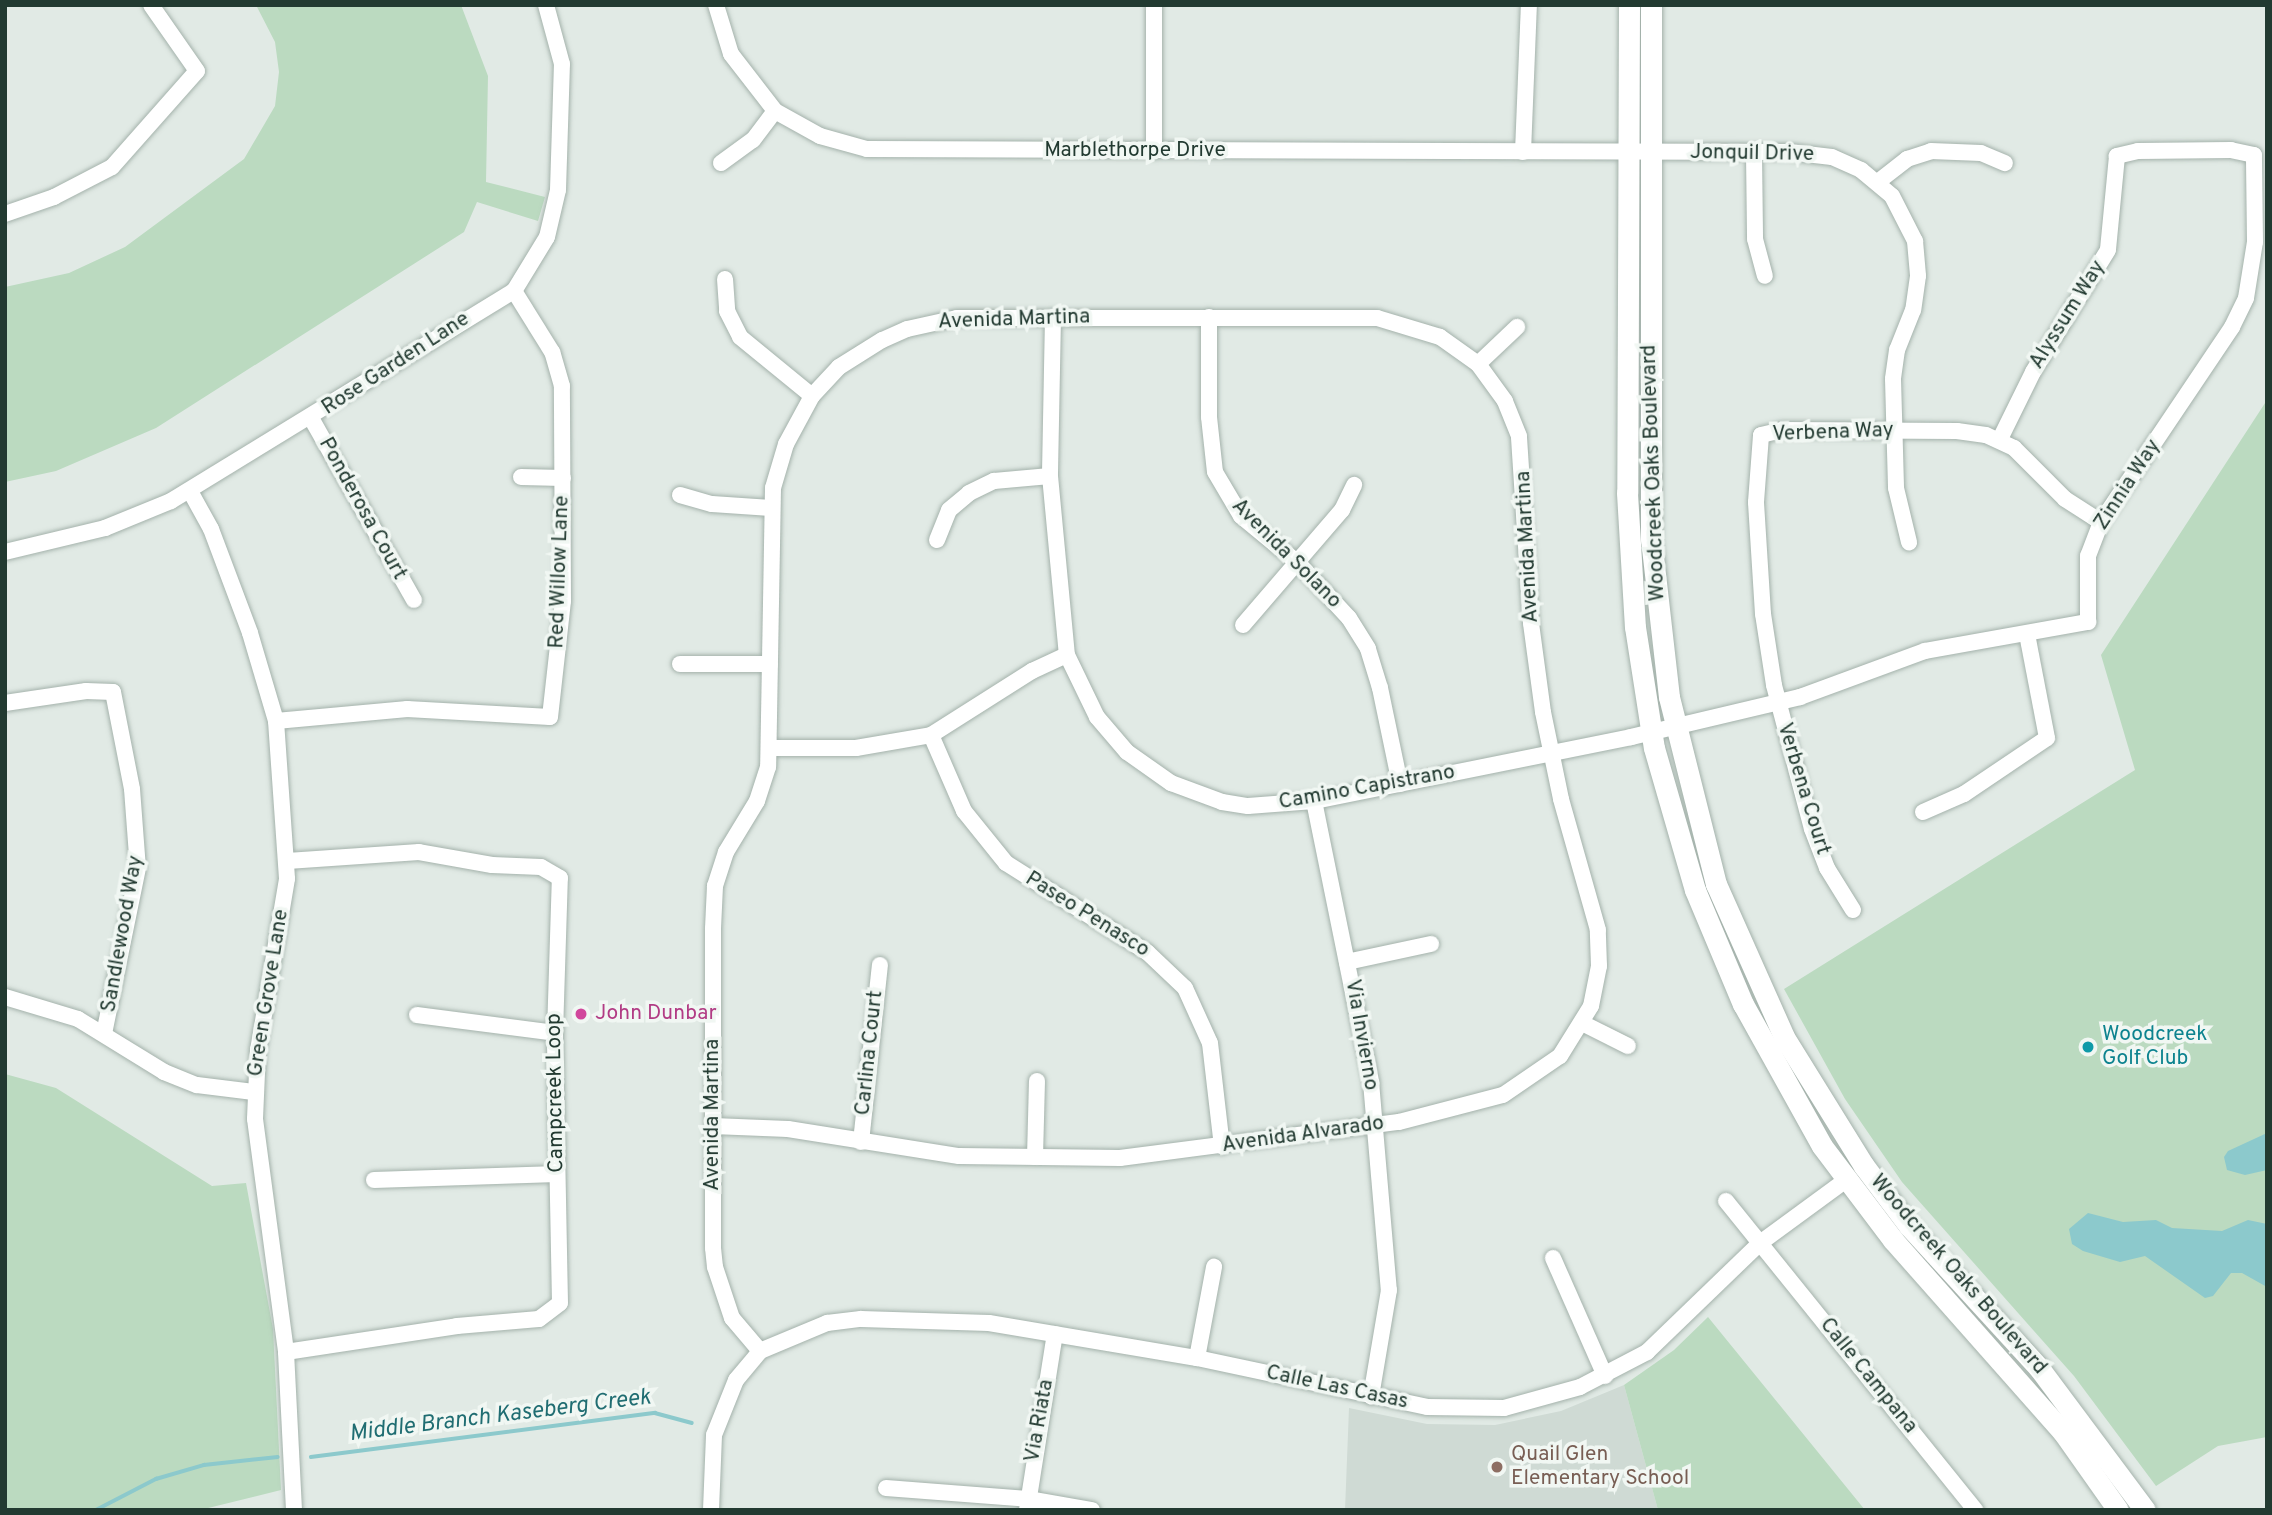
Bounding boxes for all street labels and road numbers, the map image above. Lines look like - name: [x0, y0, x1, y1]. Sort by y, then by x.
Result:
- street label: Marblethorpe Drive: [1044, 138, 1226, 164]
- street label: Jonquil Drive: [1690, 140, 1814, 168]
- street label: Alyssum Way: [2024, 256, 2112, 374]
- street label: Avenida Martina: [938, 305, 1090, 335]
- street label: Rose Garden Lane: [318, 307, 474, 421]
- street label: Woodcreek Oaks Boulevard: [1637, 344, 1671, 602]
- street label: Verbena Way: [1772, 418, 1894, 448]
- street label: Ponderosa Court: [312, 433, 412, 585]
- street label: Zinnia Way: [2089, 435, 2167, 535]
- street label: Avenida Martina: [1511, 470, 1545, 624]
- street label: Avenida Solano: [1226, 494, 1346, 614]
- street label: Red Willow Lane: [545, 495, 575, 649]
- street label: Verbena Court: [1771, 720, 1835, 858]
- street label: Camino Capistrano: [1277, 760, 1457, 816]
- street label: Sandlewood Way: [97, 853, 149, 1015]
- street label: Paseo Penasco: [1020, 867, 1154, 963]
- street label: Green Grove Lane: [243, 908, 295, 1078]
- street label: Via Invierno: [1339, 978, 1383, 1092]
- street label: Carlina Court: [851, 989, 889, 1117]
- street label: Campcreek Loop: [542, 1013, 570, 1173]
- street label: Avenida Martina: [700, 1039, 726, 1191]
- street label: Avenida Alvarado: [1220, 1111, 1386, 1159]
- street label: Woodcreek Oaks Boulevard: [1864, 1170, 2052, 1380]
- street label: Calle Campana: [1814, 1313, 1922, 1439]
- street label: Calle Las Casas: [1264, 1361, 1410, 1415]
- street label: Via Riata: [1020, 1378, 1060, 1464]

